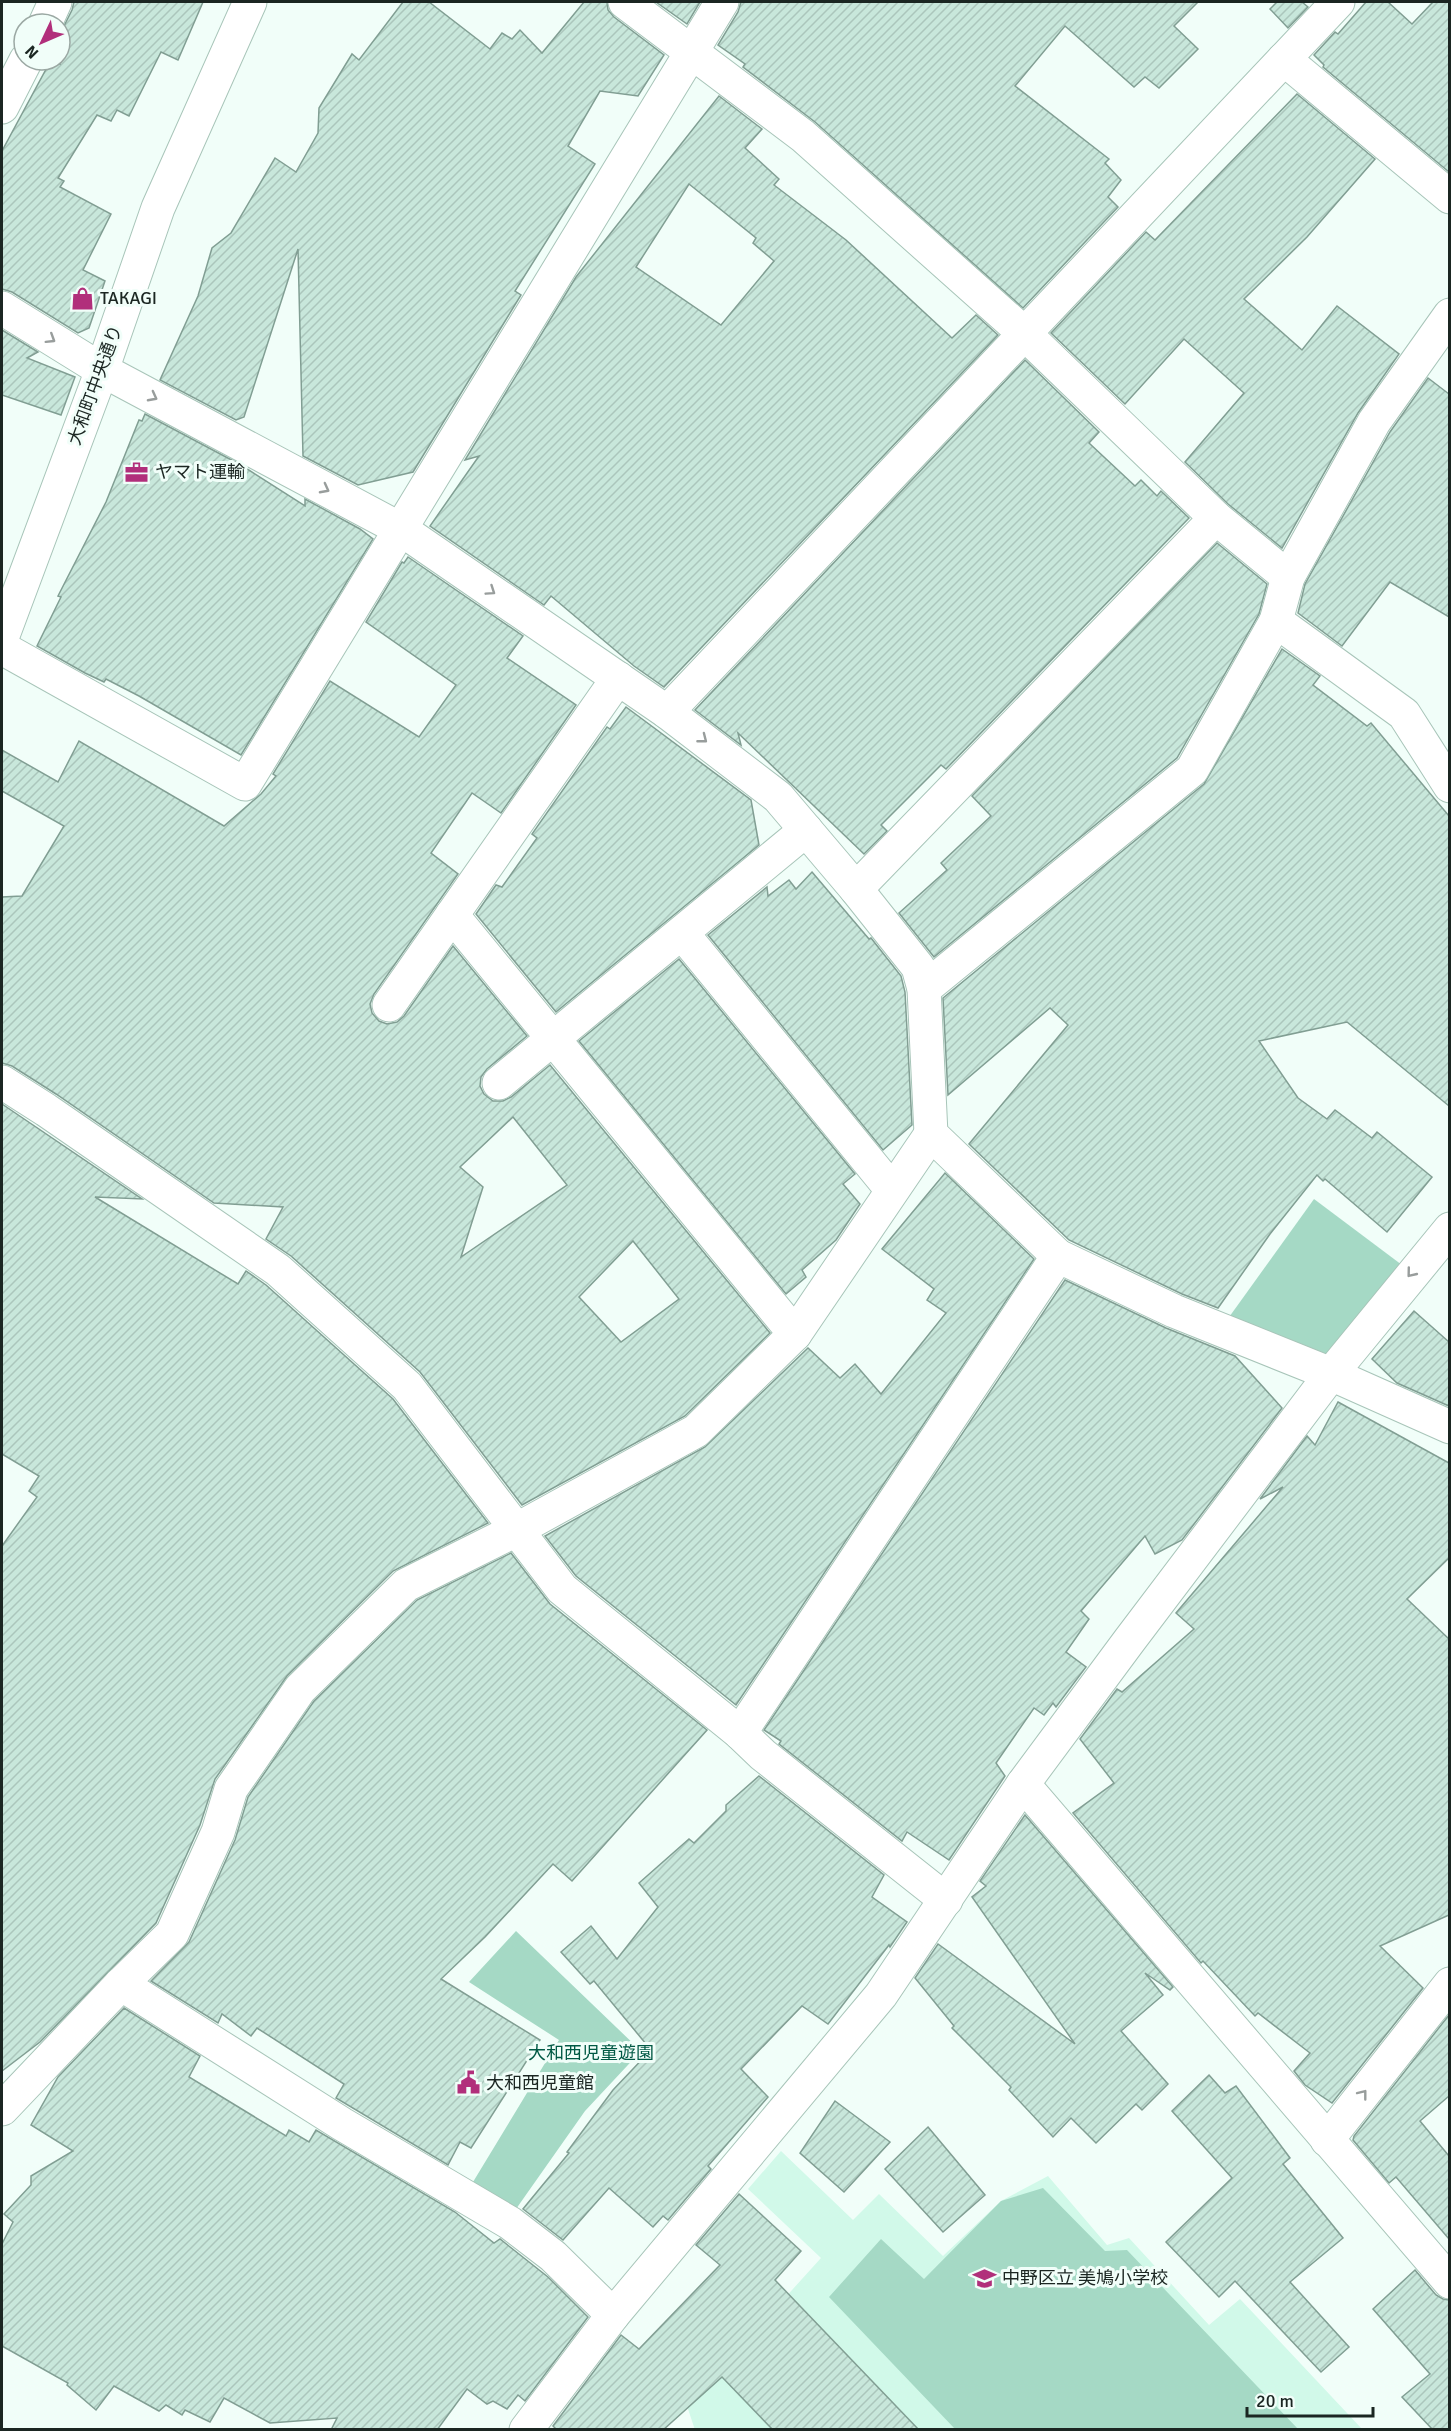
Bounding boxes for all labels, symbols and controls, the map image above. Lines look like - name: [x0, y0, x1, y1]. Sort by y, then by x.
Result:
- north arrow: [12, 12, 72, 72]
- text: N: [21, 41, 43, 63]
- shop icon: TAKAGI: [69, 285, 95, 311]
- place label: TAKAGI: [100, 287, 157, 309]
- street label: 大和町中央通り: [63, 322, 127, 448]
- one-way arrow: [45, 331, 55, 343]
- one-way arrow: [147, 390, 157, 401]
- office icon: ヤマト運輸: [124, 459, 150, 485]
- place label: ヤマト運輸: [155, 461, 245, 483]
- one-way arrow: [319, 482, 330, 493]
- one-way arrow: [484, 584, 495, 595]
- one-way arrow: [696, 731, 707, 742]
- one-way arrow: [1408, 1266, 1419, 1277]
- park label: 大和西児童遊園: [528, 2042, 654, 2064]
- public building icon: 大和西児童館: [455, 2070, 481, 2096]
- place label: 大和西児童館: [486, 2072, 594, 2094]
- one-way arrow: [1355, 2090, 1366, 2101]
- school or university icon: 中野区立 美鳩小学校: [971, 2265, 997, 2291]
- place label: 中野区立 美鳩小学校: [1002, 2267, 1168, 2289]
- scale bar: [1247, 2380, 1373, 2418]
- text: 20 m: [1256, 2390, 1294, 2412]

